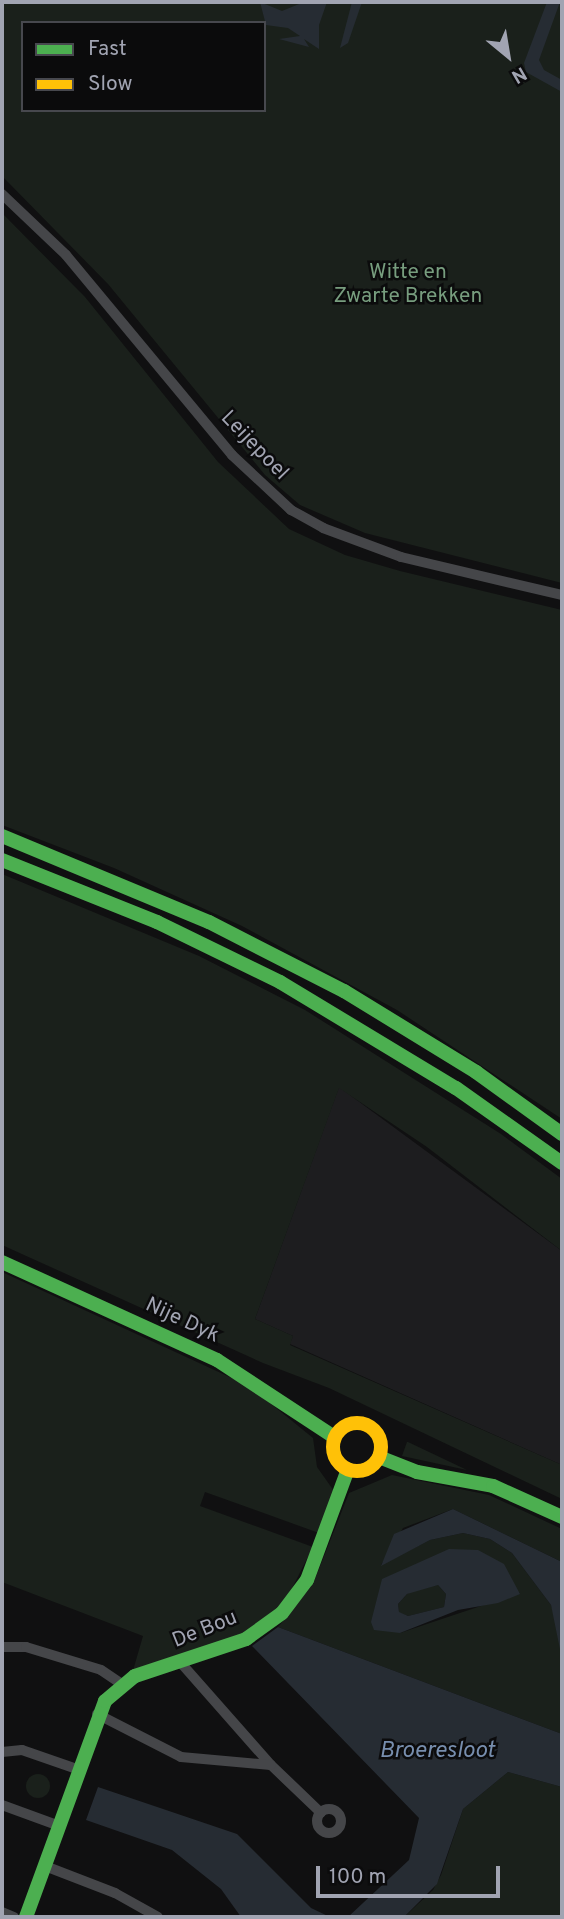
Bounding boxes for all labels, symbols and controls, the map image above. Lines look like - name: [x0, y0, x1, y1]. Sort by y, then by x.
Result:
- legend: [21, 21, 266, 112]
- north arrow: [473, 21, 543, 91]
- text: Fast: [88, 36, 127, 63]
- text: N: [507, 60, 530, 88]
- text: Slow: [88, 71, 133, 98]
- park label: Witte en Zwarte Brekken: [334, 260, 482, 310]
- street label: Leijepoel: [215, 406, 293, 486]
- street label: Nije Dyk: [141, 1293, 223, 1349]
- street label: De Bou: [169, 1606, 241, 1654]
- water label: Broeresloot: [379, 1738, 495, 1766]
- scale bar: [319, 1853, 503, 1897]
- text: 100 m: [329, 1864, 386, 1891]

